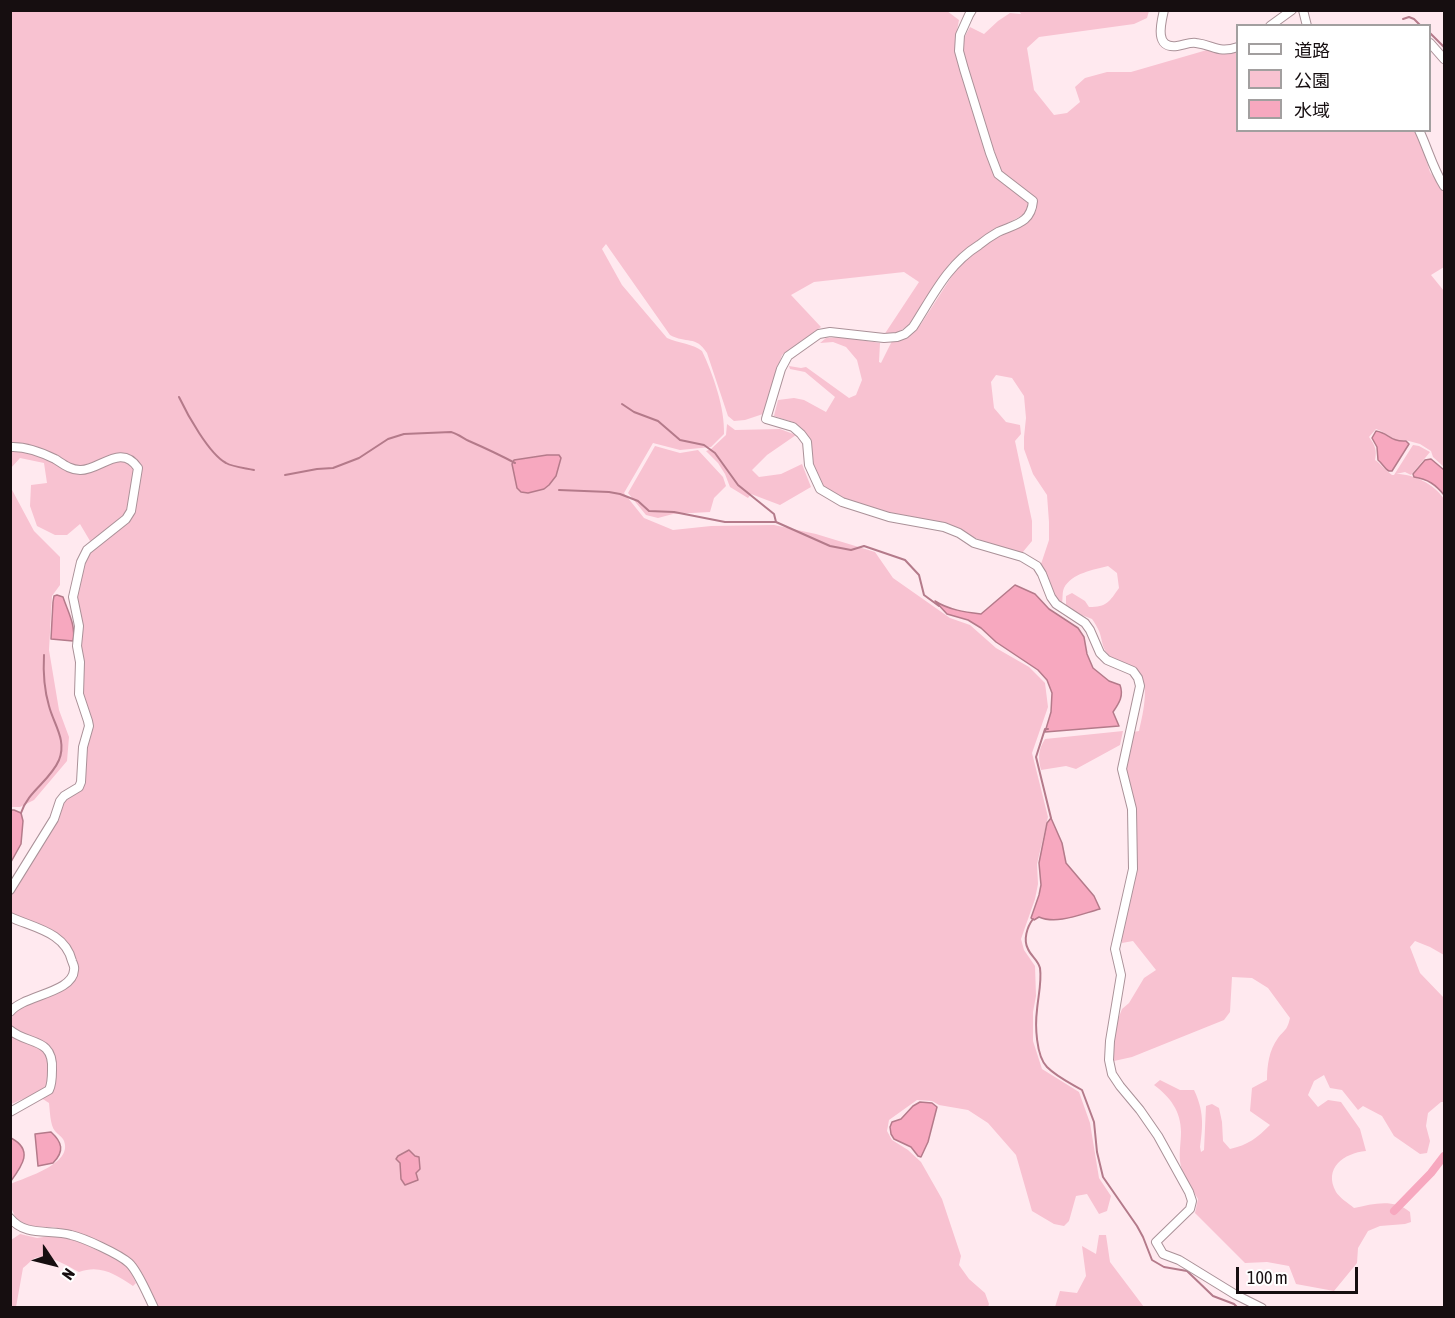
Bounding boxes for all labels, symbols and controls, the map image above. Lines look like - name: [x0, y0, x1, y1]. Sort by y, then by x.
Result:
- legend: [1236, 24, 1431, 132]
- text: 道路: [1294, 40, 1330, 61]
- text: 公園: [1294, 70, 1330, 91]
- text: 水域: [1294, 100, 1330, 121]
- north arrow: [24, 1234, 84, 1294]
- scale bar: [1239, 1255, 1360, 1293]
- text: N: [59, 1265, 79, 1283]
- text: 100 m: [1247, 1267, 1288, 1288]

